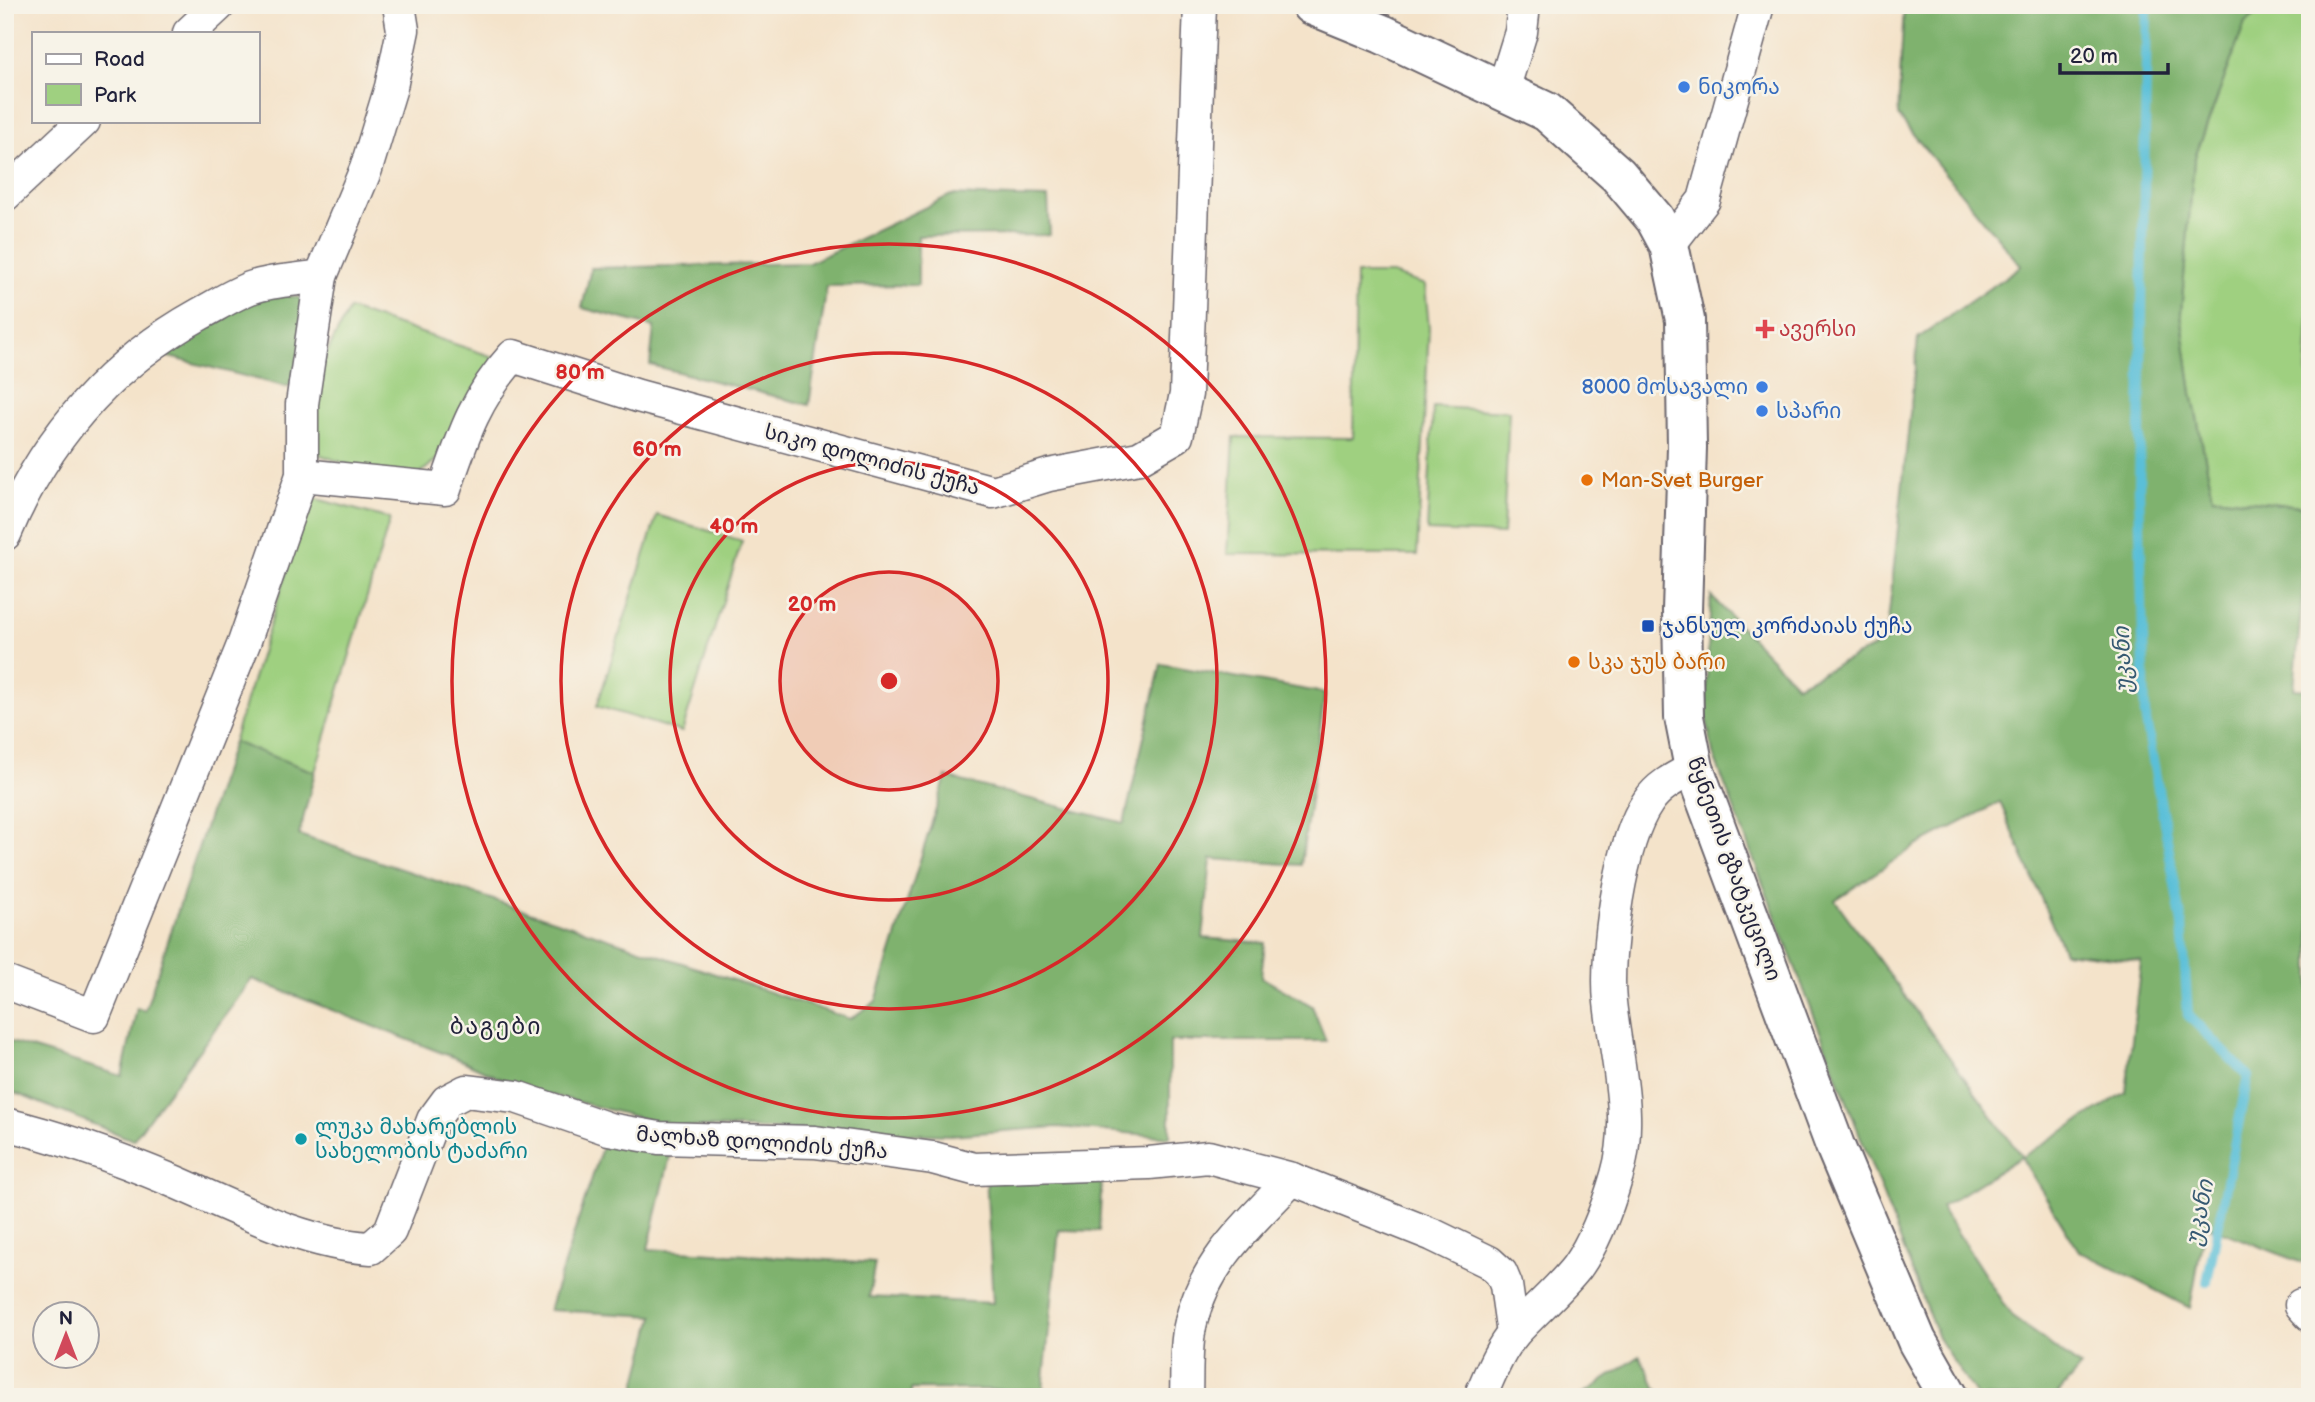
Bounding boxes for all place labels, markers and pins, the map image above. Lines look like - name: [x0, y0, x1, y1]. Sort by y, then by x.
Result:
- place label: ნიკორა: [1698, 75, 1780, 100]
- marker: ნიკორა: [1676, 79, 1692, 95]
- place label: ავერსი: [1779, 317, 1856, 342]
- marker: ავერსი: [1757, 321, 1773, 337]
- place label: 8000 მოსავალი: [1581, 375, 1748, 400]
- marker: 8000 მოსავალი: [1754, 379, 1770, 395]
- place label: სპარი: [1776, 399, 1841, 424]
- marker: სპარი: [1754, 403, 1770, 419]
- place label: Man-Svet Burger: [1601, 468, 1764, 493]
- marker: Man-Svet Burger: [1579, 472, 1595, 488]
- place label: ჯანსულ კორძაიას ქუჩა: [1662, 614, 1913, 639]
- marker: ჯანსულ კორძაიას ქუჩა: [1640, 618, 1656, 634]
- place label: სკა ჯუს ბარი: [1588, 650, 1726, 675]
- marker: სკა ჯუს ბარი: [1566, 654, 1582, 670]
- centre of rings: [877, 669, 901, 693]
- place label: ლუკა მახარებლის სახელობის ტაძარი: [315, 1115, 528, 1164]
- marker: ლუკა მახარებლის სახელობის ტაძარი: [293, 1131, 309, 1147]

